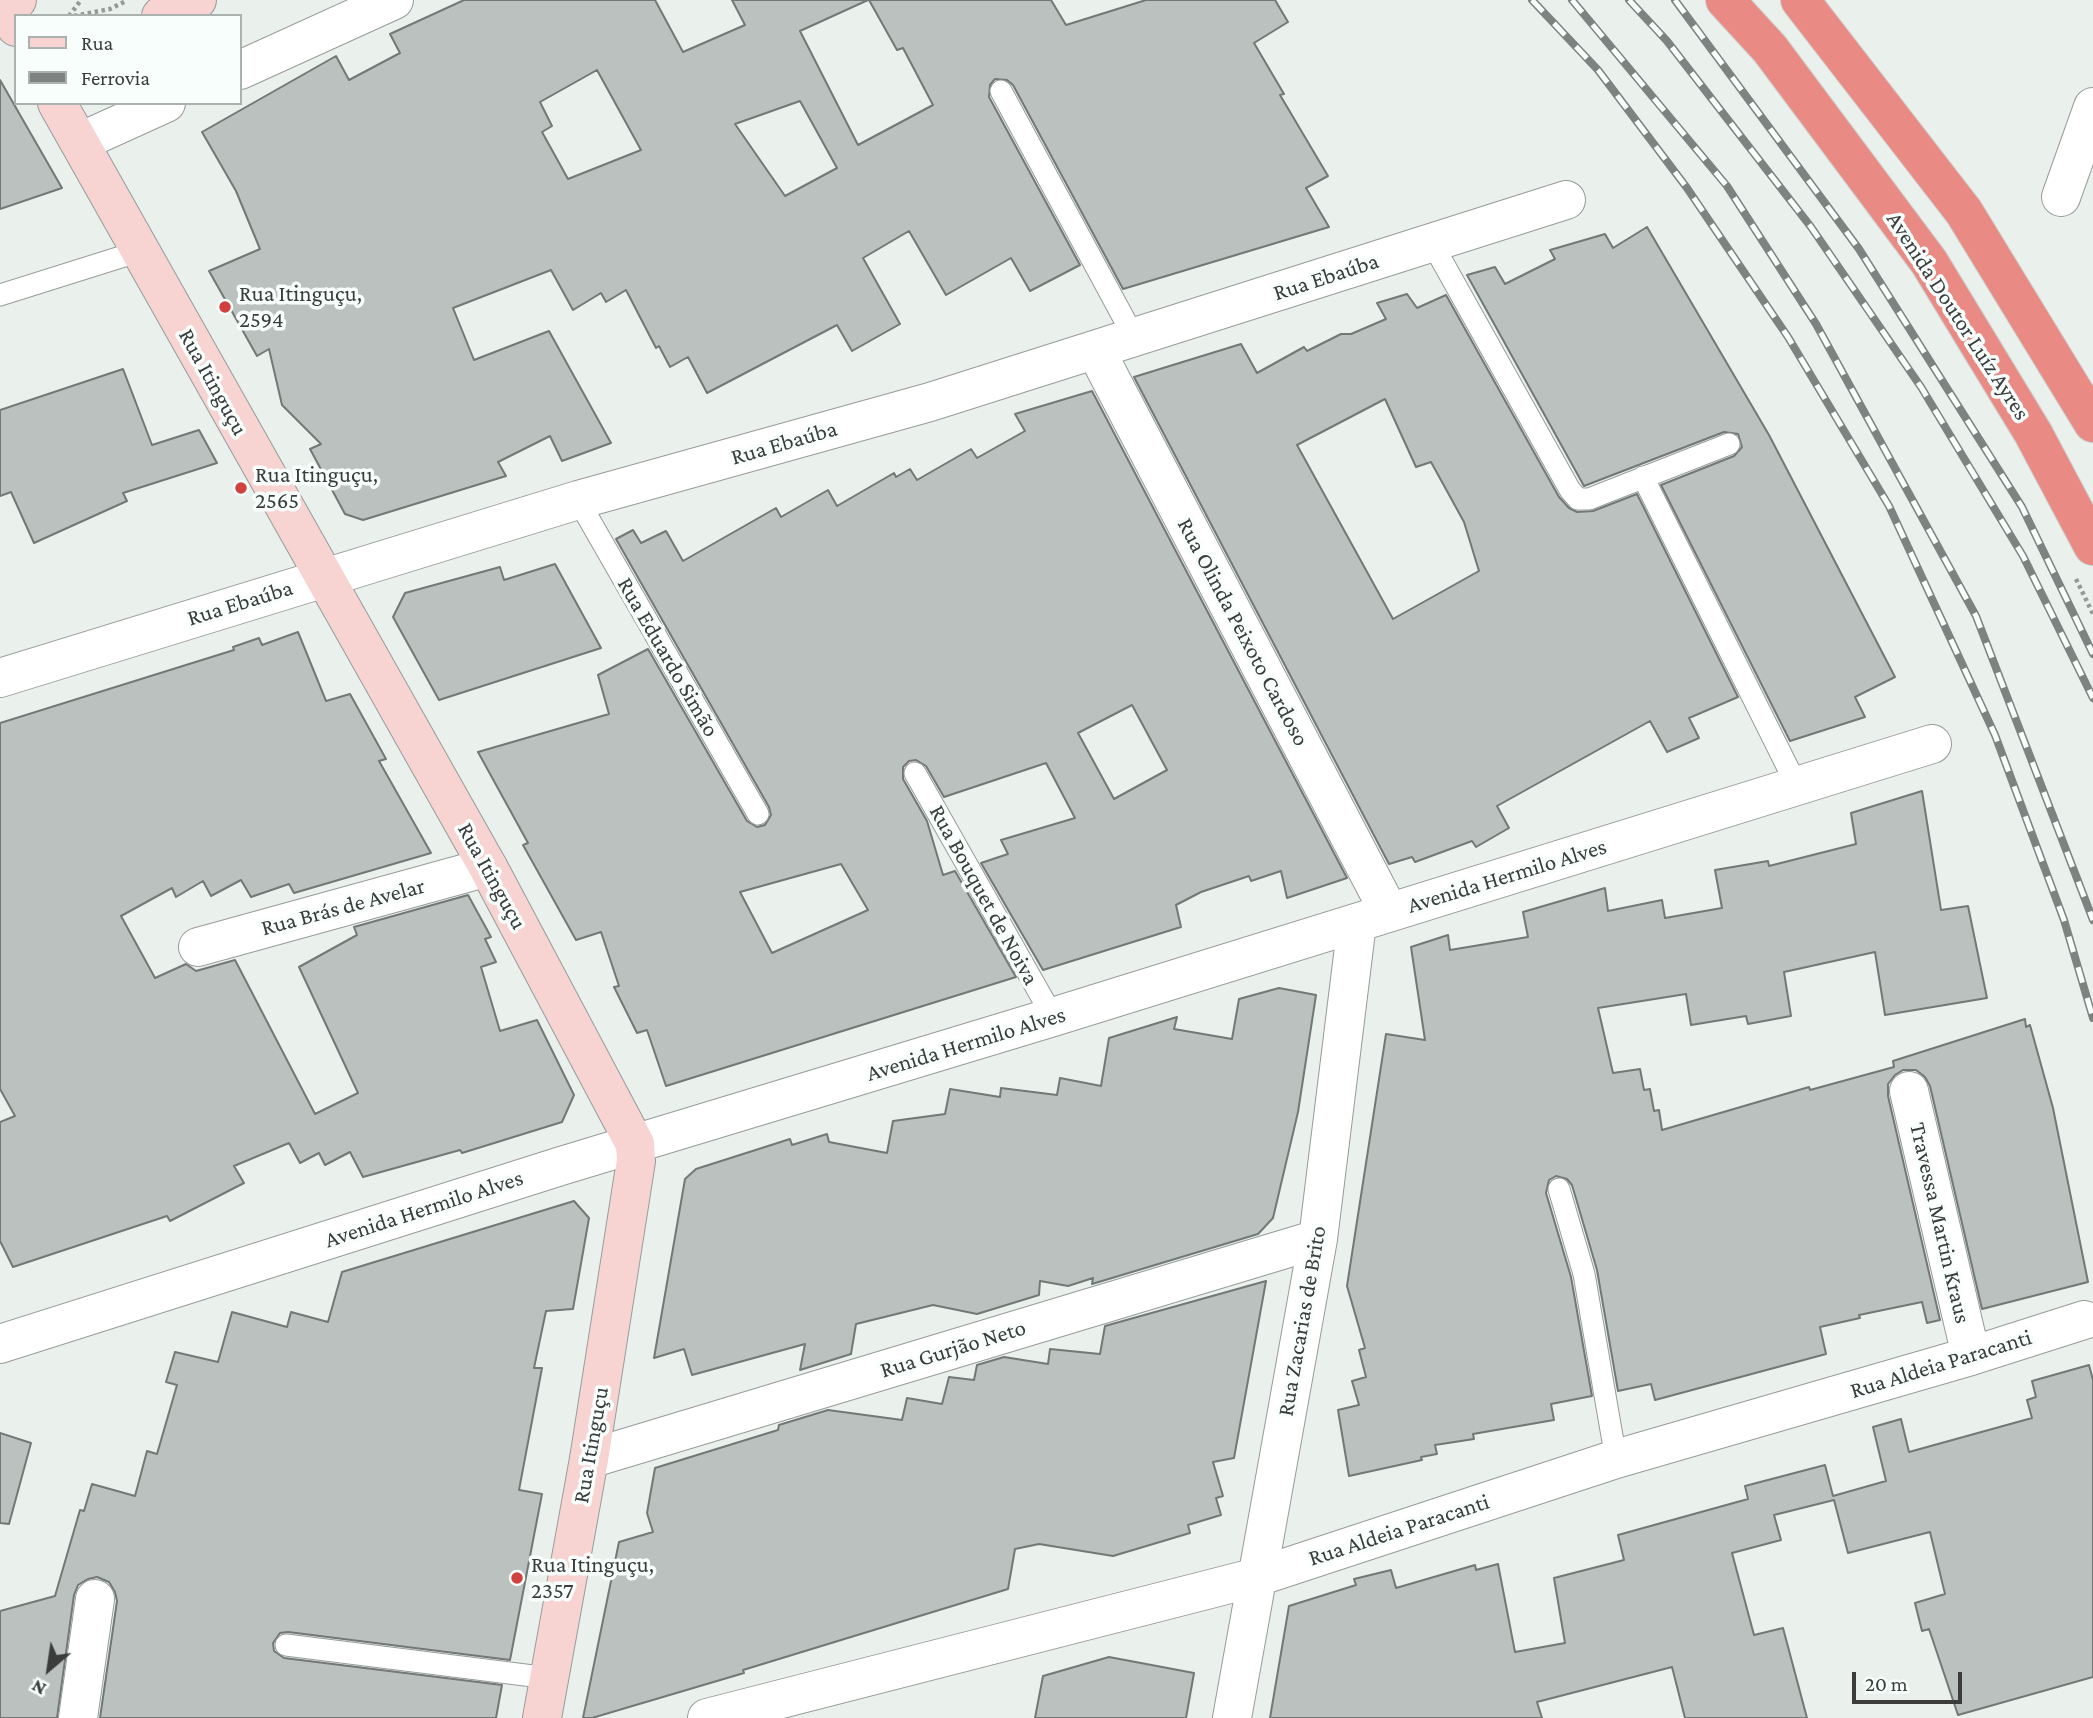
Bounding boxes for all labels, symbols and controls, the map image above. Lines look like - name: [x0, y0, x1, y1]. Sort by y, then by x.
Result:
- legend: [14, 14, 242, 105]
- text: Rua: [81, 31, 113, 55]
- text: Ferrovia: [81, 66, 150, 90]
- street label: Avenida Doutor Luíz Ayres: [1880, 207, 2036, 425]
- street label: Rua Ebaúba: [1270, 247, 1382, 307]
- place label: Rua Itinguçu, 2594: [239, 280, 362, 334]
- marker: Rua Itinguçu, 2594: [217, 299, 233, 315]
- street label: Rua Itinguçu: [172, 324, 254, 440]
- street label: Rua Ebaúba: [728, 415, 840, 471]
- place label: Rua Itinguçu, 2565: [255, 461, 378, 515]
- marker: Rua Itinguçu, 2565: [233, 480, 249, 496]
- street label: Rua Olinda Peixoto Cardoso: [1171, 513, 1315, 751]
- street label: Rua Eduardo Simão: [611, 572, 725, 742]
- street label: Rua Ebaúba: [184, 574, 296, 632]
- street label: Rua Bouquet de Noiva: [923, 800, 1045, 990]
- street label: Rua Itinguçu: [451, 818, 533, 934]
- street label: Avenida Hermilo Alves: [1404, 833, 1610, 919]
- street label: Rua Brás de Avelar: [258, 872, 428, 942]
- street label: Avenida Hermilo Alves: [863, 1001, 1069, 1087]
- street label: Travessa Martin Kraus: [1903, 1120, 1977, 1326]
- street label: Avenida Hermilo Alves: [321, 1164, 527, 1254]
- street label: Rua Zacarias de Brito: [1272, 1224, 1332, 1418]
- street label: Rua Gurjão Neto: [877, 1314, 1029, 1384]
- street label: Rua Aldeia Paracanti: [1847, 1323, 2035, 1405]
- street label: Rua Itinguçu: [567, 1385, 615, 1505]
- street label: Rua Aldeia Paracanti: [1305, 1488, 1493, 1572]
- place label: Rua Itinguçu, 2357: [531, 1551, 654, 1605]
- marker: Rua Itinguçu, 2357: [509, 1570, 525, 1586]
- north arrow: [14, 1634, 84, 1704]
- scale bar: [1855, 1658, 1965, 1702]
- text: 20 m: [1865, 1672, 1908, 1696]
- text: N: [28, 1675, 49, 1700]

